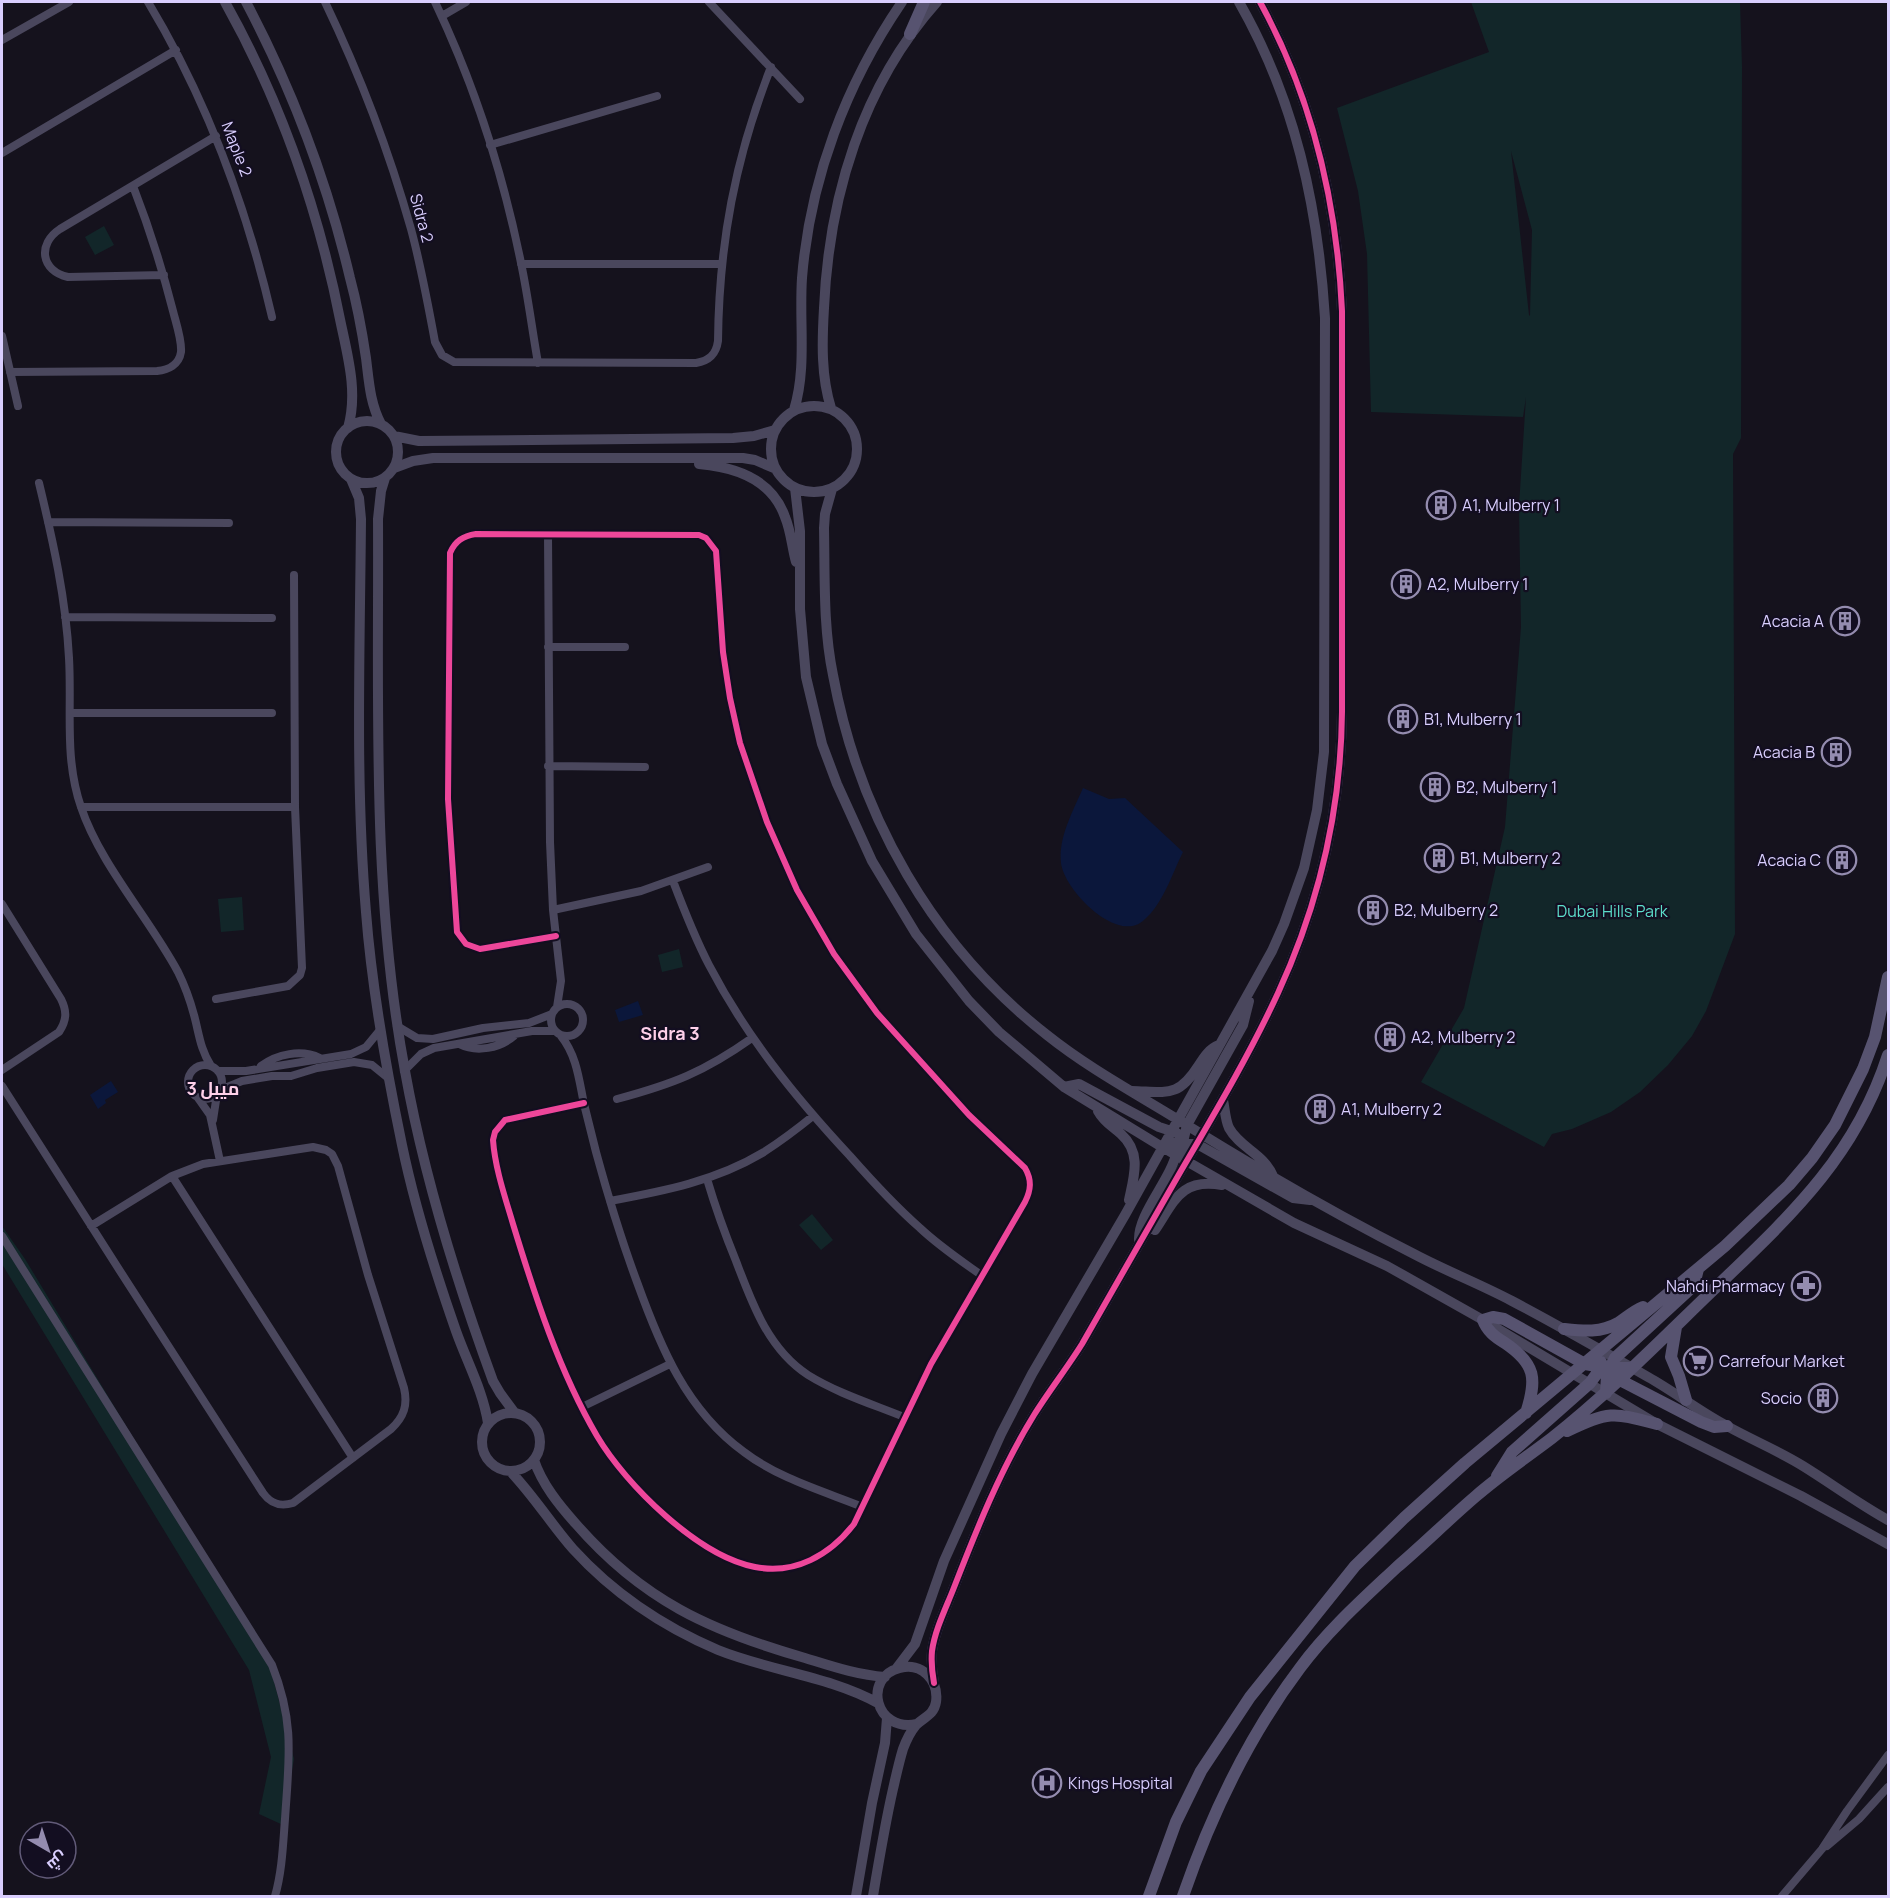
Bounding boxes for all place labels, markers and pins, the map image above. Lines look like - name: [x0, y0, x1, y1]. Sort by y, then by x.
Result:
- building icon: A1, Mulberry 1: [1425, 489, 1457, 521]
- place label: A1, Mulberry 1: [1462, 494, 1560, 516]
- building icon: A2, Mulberry 1: [1390, 568, 1422, 600]
- place label: A2, Mulberry 1: [1427, 573, 1529, 595]
- building icon: Acacia A: [1829, 605, 1861, 637]
- place label: Acacia A: [1762, 610, 1824, 632]
- building icon: B1, Mulberry 1: [1387, 703, 1419, 735]
- place label: B1, Mulberry 1: [1424, 708, 1522, 730]
- building icon: Acacia B: [1820, 736, 1852, 768]
- place label: Acacia B: [1753, 741, 1815, 763]
- building icon: B2, Mulberry 1: [1419, 771, 1451, 803]
- place label: B2, Mulberry 1: [1456, 776, 1557, 798]
- building icon: B1, Mulberry 2: [1423, 842, 1455, 874]
- building icon: Acacia C: [1826, 844, 1858, 876]
- place label: B1, Mulberry 2: [1460, 847, 1561, 869]
- place label: Acacia C: [1757, 849, 1821, 871]
- building icon: B2, Mulberry 2: [1357, 894, 1389, 926]
- place label: B2, Mulberry 2: [1394, 899, 1498, 921]
- building icon: A2, Mulberry 2: [1374, 1021, 1406, 1053]
- place label: A2, Mulberry 2: [1411, 1026, 1515, 1048]
- building icon: A1, Mulberry 2: [1304, 1093, 1336, 1125]
- place label: A1, Mulberry 2: [1341, 1098, 1442, 1120]
- pharmacy icon: Nahdi Pharmacy: [1790, 1270, 1822, 1302]
- place label: Nahdi Pharmacy: [1666, 1275, 1786, 1297]
- supermarket icon: Carrefour Market: [1682, 1345, 1714, 1377]
- place label: Carrefour Market: [1719, 1350, 1845, 1372]
- building icon: Socio: [1807, 1382, 1839, 1414]
- place label: Socio: [1761, 1387, 1802, 1409]
- hospital icon: Kings Hospital: [1031, 1767, 1063, 1799]
- place label: Kings Hospital: [1068, 1772, 1173, 1794]

